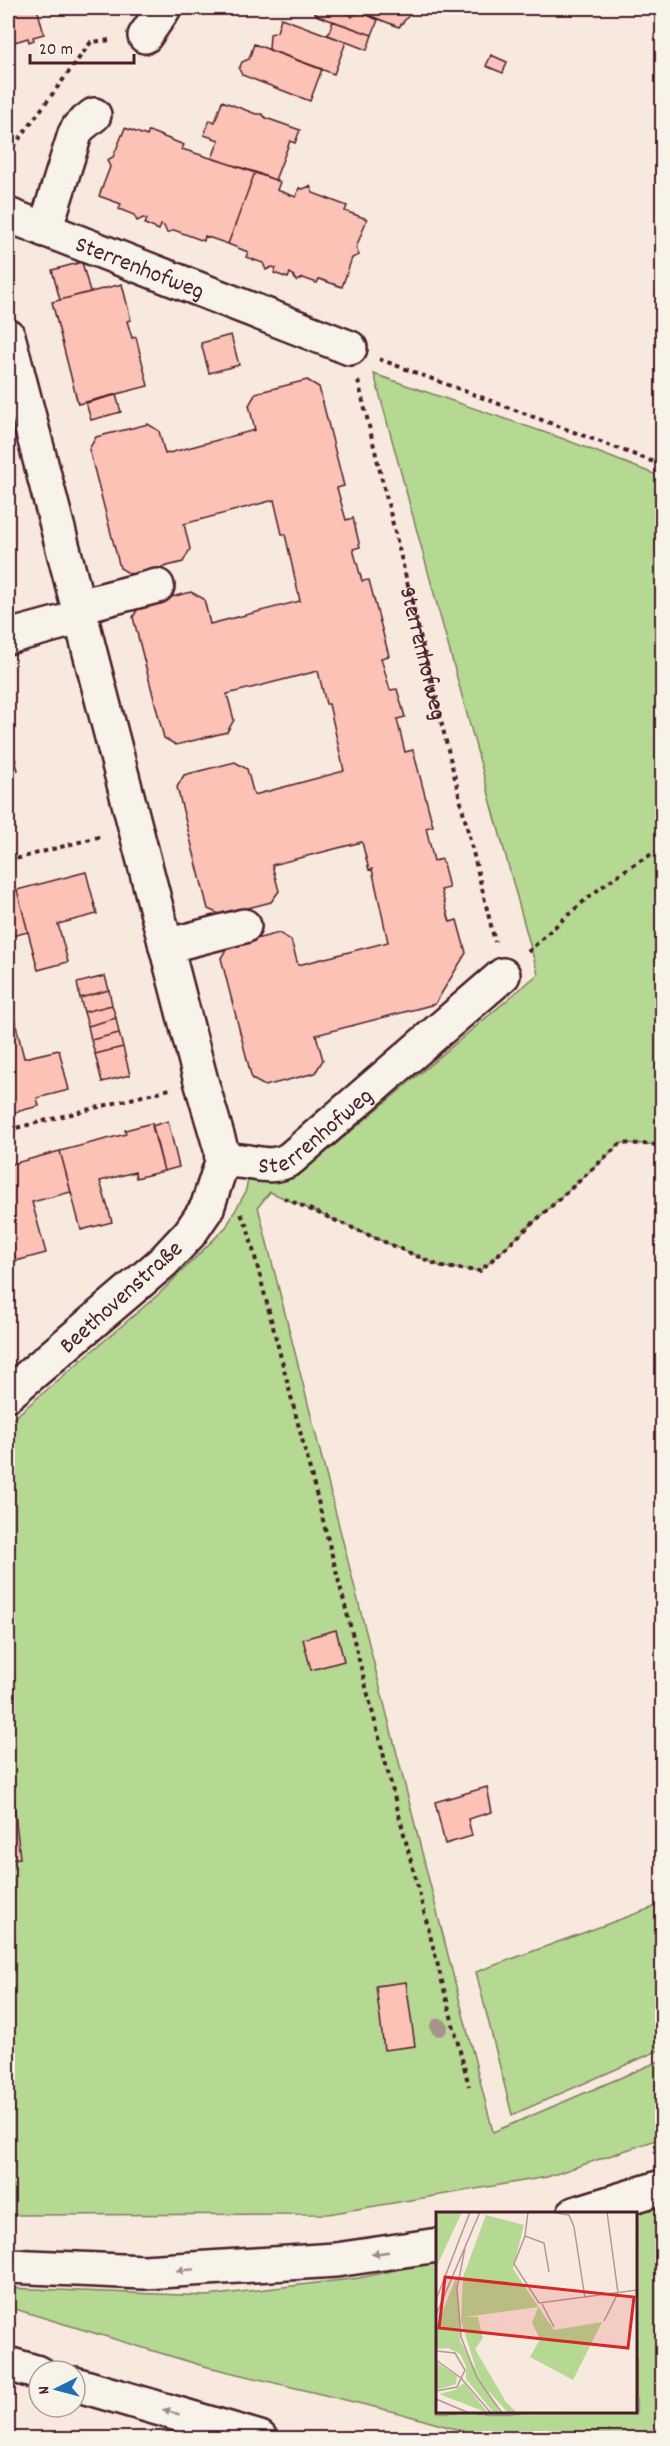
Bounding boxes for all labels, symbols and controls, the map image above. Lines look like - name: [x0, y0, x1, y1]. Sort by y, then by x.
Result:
- scale bar: [30, 27, 134, 65]
- text: 20 m: [39, 38, 73, 63]
- street label: Sterrenhofweg: [70, 229, 209, 310]
- street label: Sterrenhofweg: [389, 584, 454, 724]
- street label: Sterrenhofweg: [257, 1081, 382, 1185]
- street label: Beethovenstraße: [53, 1233, 191, 1363]
- inset map: [436, 2212, 637, 2413]
- one-way arrow: [370, 2249, 389, 2258]
- one-way arrow: [176, 2265, 195, 2274]
- north arrow: [27, 2359, 87, 2419]
- text: N: [33, 2385, 56, 2395]
- one-way arrow: [162, 2407, 180, 2416]

